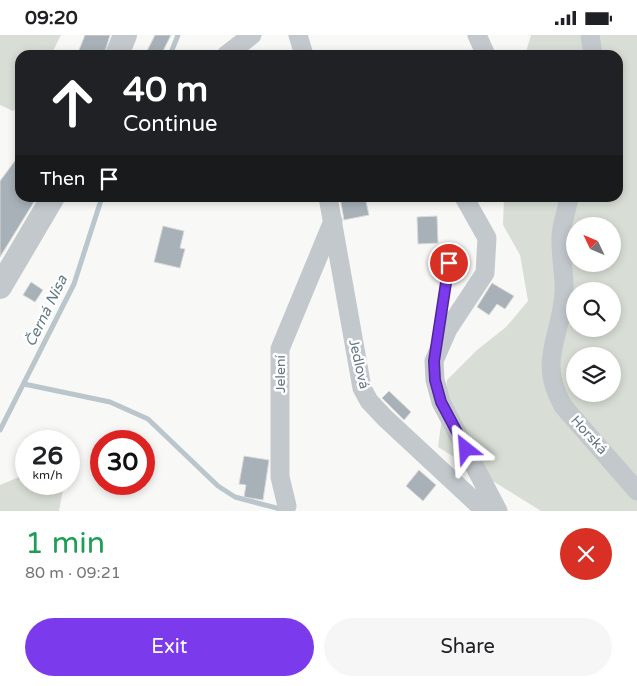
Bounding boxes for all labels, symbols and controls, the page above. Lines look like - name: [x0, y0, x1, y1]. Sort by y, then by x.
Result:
- text: 09:20: [25, 7, 78, 29]
- text: 40 m: [123, 69, 208, 111]
- icon: ahead: [40, 70, 105, 135]
- text: Continue: [123, 111, 218, 137]
- icon: arrive: [95, 165, 123, 193]
- text: Then: [40, 168, 85, 190]
- north arrow: [566, 217, 621, 273]
- map controls: [566, 217, 621, 402]
- pin: [428, 242, 470, 284]
- icon: arrive: [435, 249, 463, 277]
- water label: Černá Nisa: [21, 272, 71, 350]
- button: search: [566, 282, 621, 337]
- street label: Jedlová: [345, 338, 373, 390]
- button: layers: [566, 347, 621, 402]
- street label: Jelení: [272, 355, 289, 393]
- street label: Horská: [567, 412, 611, 458]
- position arrow: [439, 422, 491, 474]
- speed limit sign: 30: [90, 430, 155, 495]
- text: 26: [32, 441, 63, 471]
- text: km/h: [32, 468, 63, 482]
- text: 1 min: [25, 525, 105, 562]
- button: close: [560, 528, 612, 580]
- text: 80 m · 09:21: [25, 563, 121, 583]
- button: Exit: [25, 618, 314, 676]
- button: Share: [324, 618, 612, 676]

